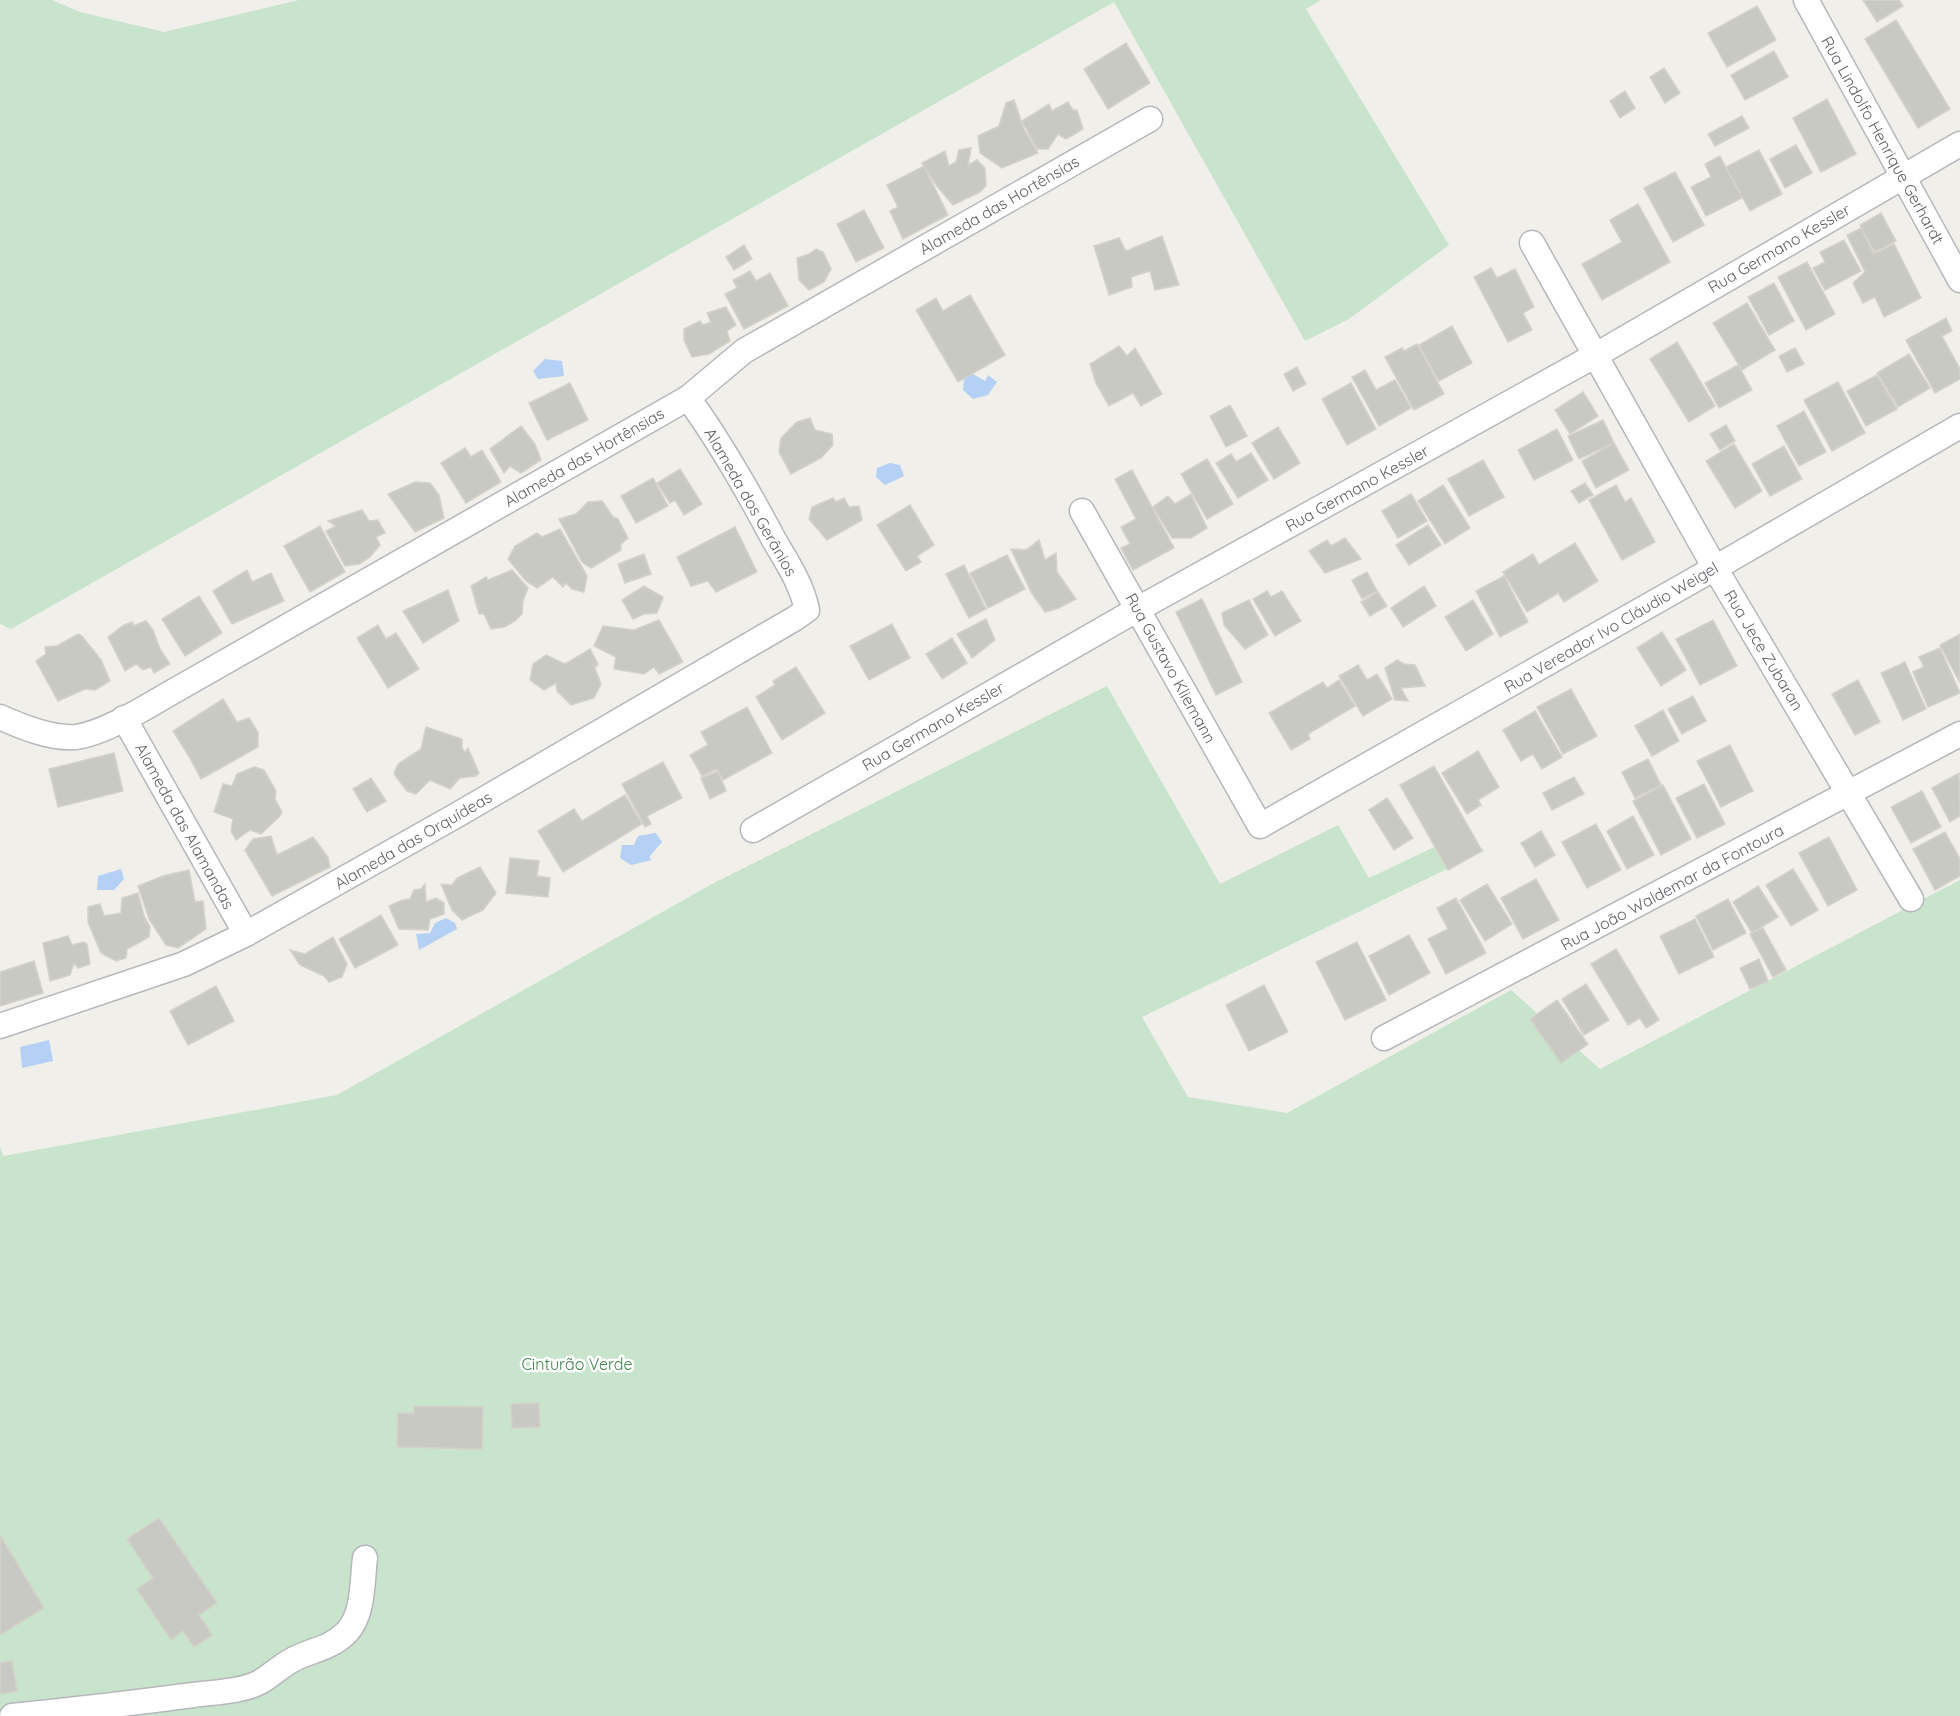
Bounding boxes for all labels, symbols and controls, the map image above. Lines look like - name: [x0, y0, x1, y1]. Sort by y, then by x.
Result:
- street label: Rua Lindolfo Henrique Gerhardt: [1817, 32, 1949, 248]
- street label: Alameda das Hortênsias: [915, 151, 1083, 259]
- street label: Rua Germano Kessler: [1704, 199, 1854, 297]
- street label: Alameda das Hortênsias: [500, 403, 668, 511]
- street label: Alameda dos Gerânios: [700, 424, 802, 580]
- street label: Rua Germano Kessler: [1282, 440, 1432, 536]
- street label: Rua Vereador Ivo Cláudio Weigel: [1500, 557, 1722, 697]
- street label: Rua Jece Zubaran: [1720, 586, 1808, 714]
- street label: Rua Gustavo Kliemann: [1121, 589, 1221, 747]
- street label: Rua Germano Kessler: [858, 677, 1008, 775]
- street label: Alameda das Alamandas: [131, 740, 239, 912]
- street label: Alameda das Orquídeas: [331, 787, 495, 893]
- street label: Rua João Waldemar da Fontoura: [1557, 820, 1787, 954]
- park label: Cinturão Verde: [521, 1354, 633, 1374]

